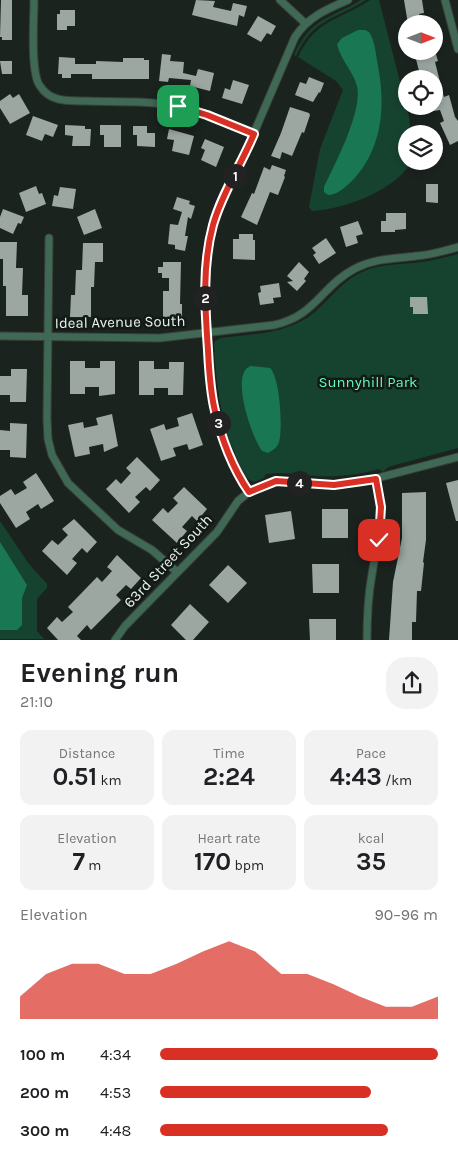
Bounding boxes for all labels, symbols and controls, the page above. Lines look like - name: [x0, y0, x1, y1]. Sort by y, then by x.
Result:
- north arrow: [398, 15, 442, 60]
- map controls: [398, 15, 443, 170]
- button: locate: [398, 70, 443, 115]
- pin: [157, 85, 199, 127]
- icon: arrive: [164, 92, 192, 120]
- button: layers: [398, 125, 443, 170]
- pin: 1: [222, 164, 248, 188]
- text: 1: [233, 168, 238, 185]
- pin: 2: [192, 286, 218, 310]
- text: 2: [201, 290, 210, 307]
- street label: Ideal Avenue South: [54, 312, 186, 332]
- park label: Sunnyhill Park: [318, 373, 418, 391]
- pin: 3: [206, 410, 230, 436]
- text: 3: [214, 415, 223, 432]
- pin: 4: [286, 470, 312, 496]
- text: 4: [295, 475, 304, 492]
- street label: 63rd Street South: [120, 511, 216, 611]
- pin: [358, 519, 400, 561]
- icon: check: [365, 526, 393, 554]
- text: Evening run: [20, 656, 179, 689]
- button: share: [386, 657, 438, 709]
- text: 21:10: [20, 692, 53, 711]
- text: Distance: [59, 745, 115, 762]
- text: Time: [213, 745, 245, 762]
- text: Pace: [356, 745, 386, 762]
- text: 0.51: [53, 762, 97, 791]
- text: 2:24: [203, 762, 255, 791]
- text: 4:43: [330, 762, 382, 791]
- text: km: [97, 772, 121, 789]
- text: /km: [382, 772, 412, 789]
- text: Elevation: [57, 830, 117, 847]
- text: Heart rate: [197, 830, 261, 847]
- text: kcal: [358, 830, 384, 847]
- text: 7: [73, 847, 85, 876]
- text: 170: [194, 847, 231, 876]
- text: 35: [356, 847, 386, 876]
- text: m: [85, 857, 101, 874]
- text: bpm: [231, 857, 264, 874]
- text: Elevation: [20, 905, 88, 924]
- text: 90–96 m: [374, 905, 438, 924]
- text: 100 m: [20, 1045, 65, 1064]
- text: 4:34: [100, 1045, 131, 1064]
- text: 200 m: [20, 1083, 69, 1102]
- text: 4:53: [100, 1083, 131, 1102]
- text: 300 m: [20, 1121, 69, 1140]
- text: 4:48: [100, 1121, 131, 1140]

